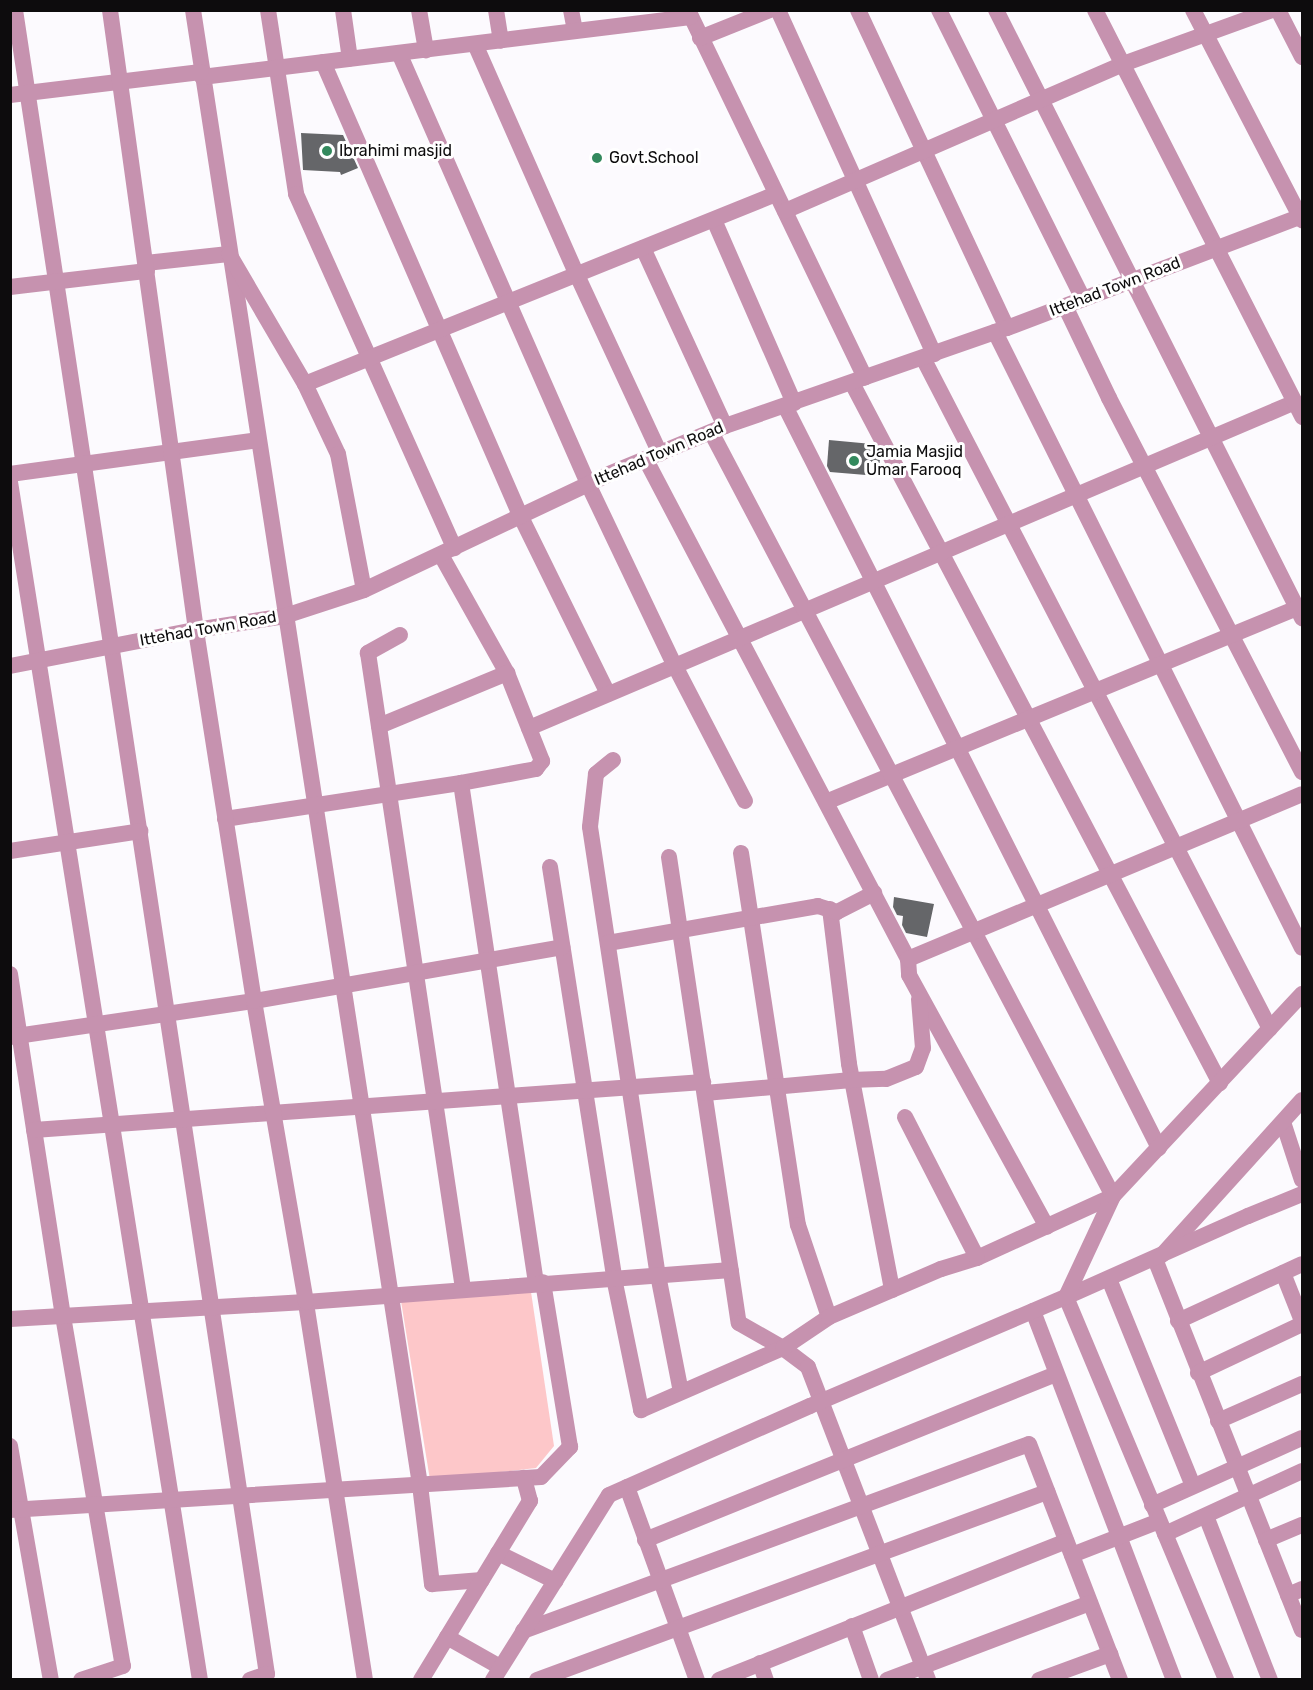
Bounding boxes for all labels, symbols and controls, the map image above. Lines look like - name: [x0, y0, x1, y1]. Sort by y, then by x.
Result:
- place label: Ibrahimi masjid: [339, 141, 452, 161]
- marker: Ibrahimi masjid: [320, 144, 334, 158]
- place label: Govt.School: [609, 148, 699, 168]
- marker: Govt.School: [590, 151, 604, 165]
- street label: Ittehad Town Road: [1047, 253, 1183, 321]
- street label: Ittehad Town Road: [591, 418, 727, 490]
- place label: Jamia Masjid Umar Farooq: [866, 442, 963, 480]
- marker: Jamia Masjid Umar Farooq: [847, 454, 861, 468]
- street label: Ittehad Town Road: [138, 607, 278, 651]

